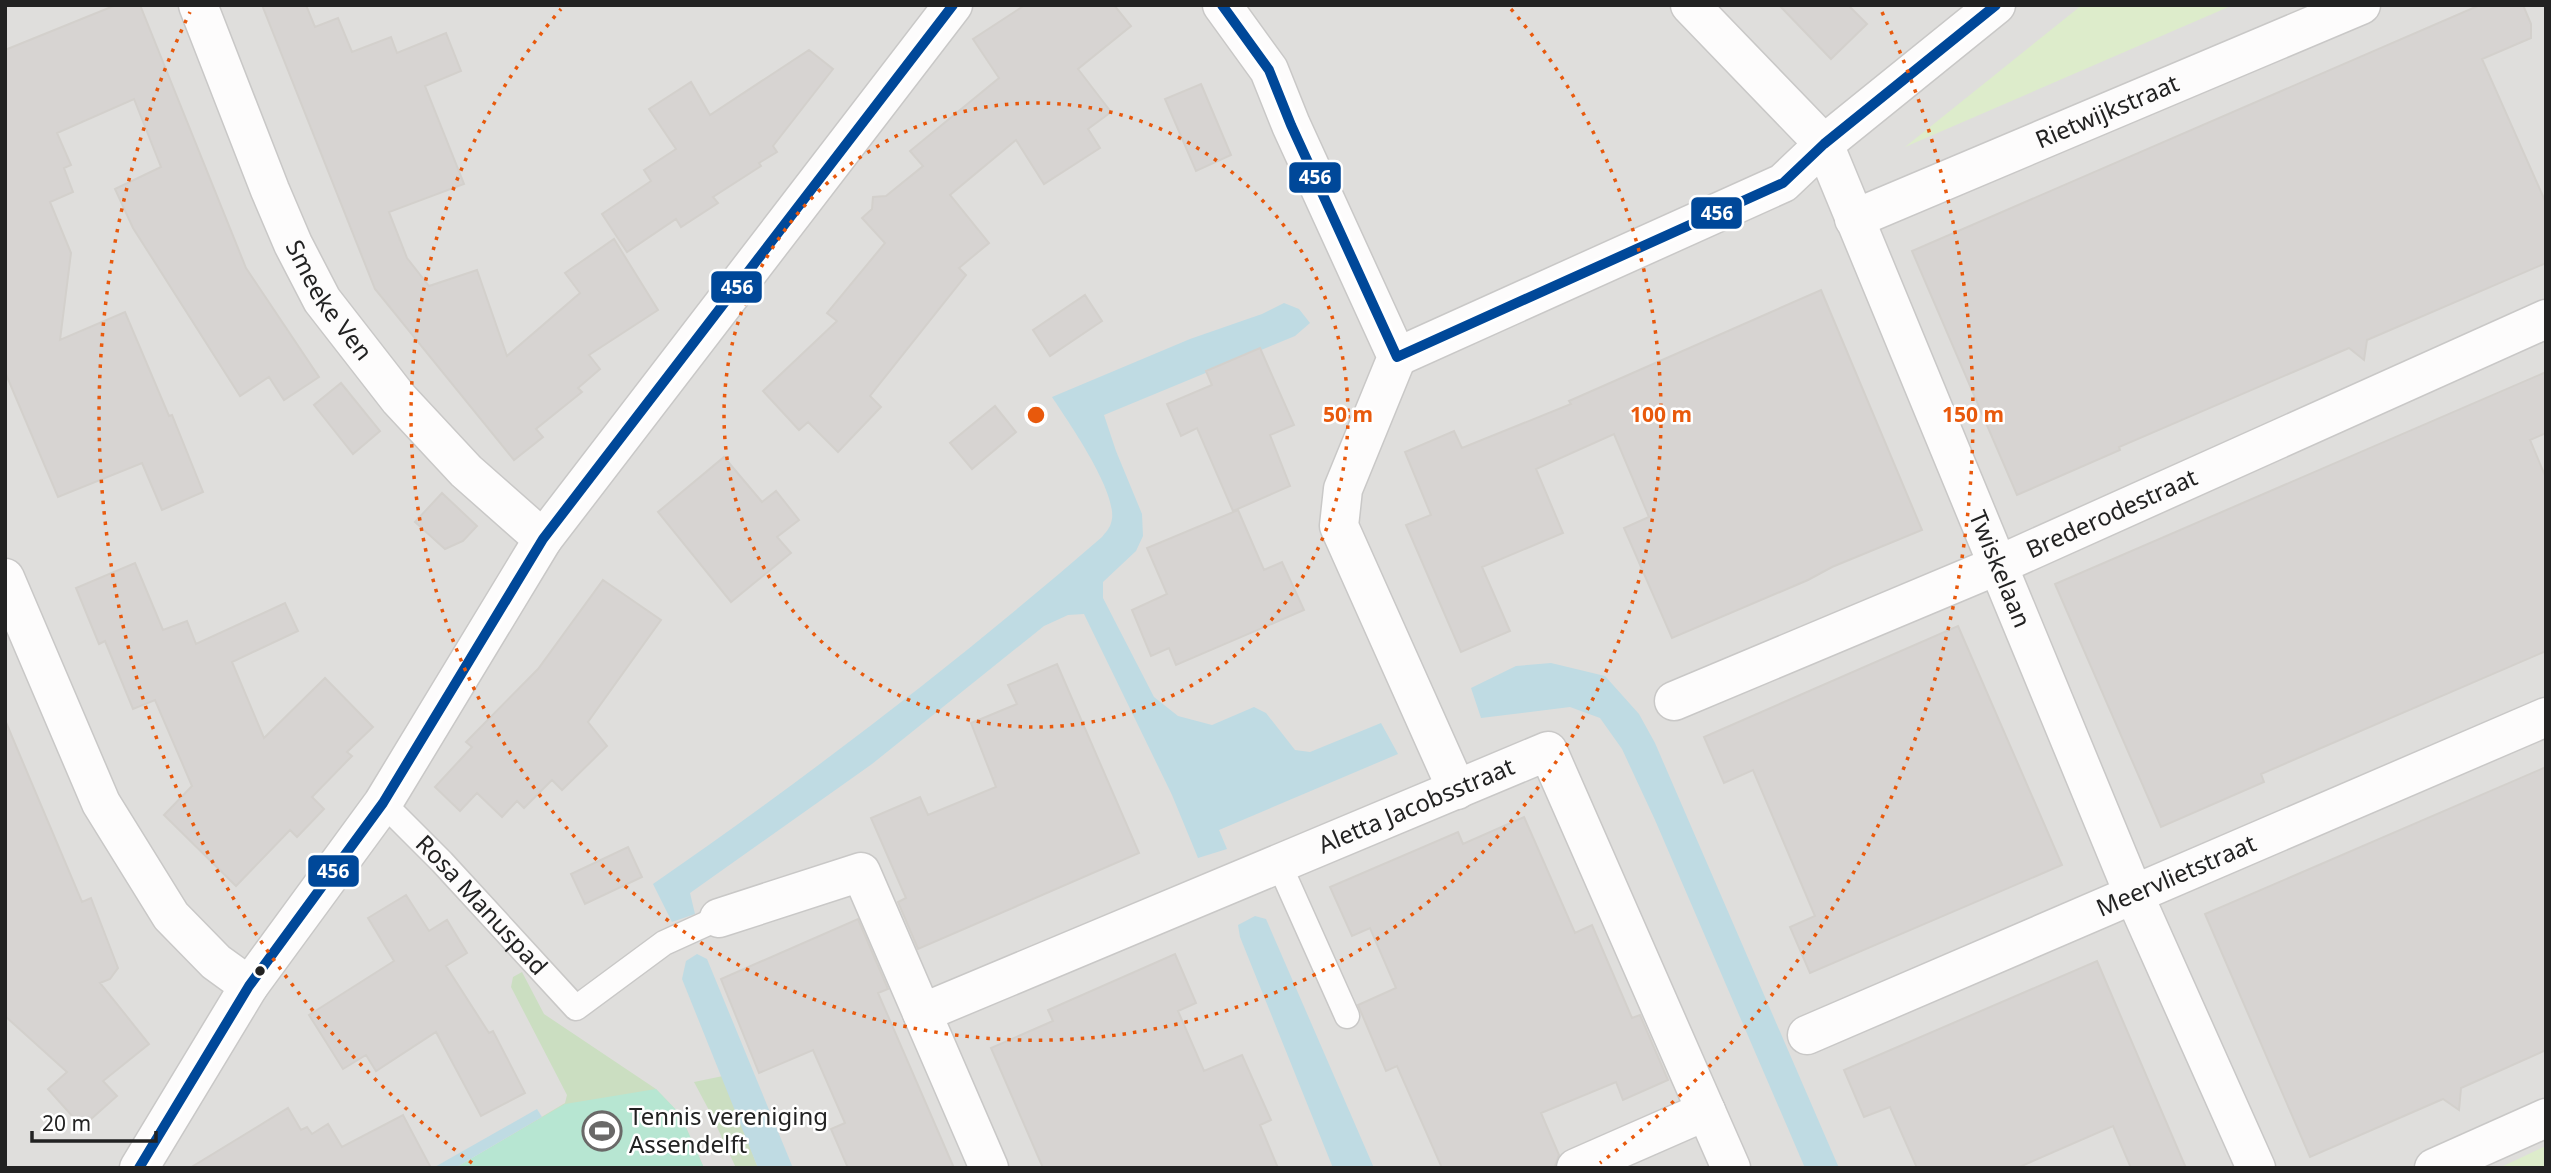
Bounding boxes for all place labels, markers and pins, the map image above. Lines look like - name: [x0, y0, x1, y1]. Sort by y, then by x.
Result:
- centre of rings: [1024, 403, 1048, 427]
- unlabelled marker: [253, 964, 267, 978]
- place label: Tennis vereniging Assendelft: [629, 1099, 828, 1160]
- sports icon: Tennis vereniging Assendelft: [581, 1110, 623, 1152]

